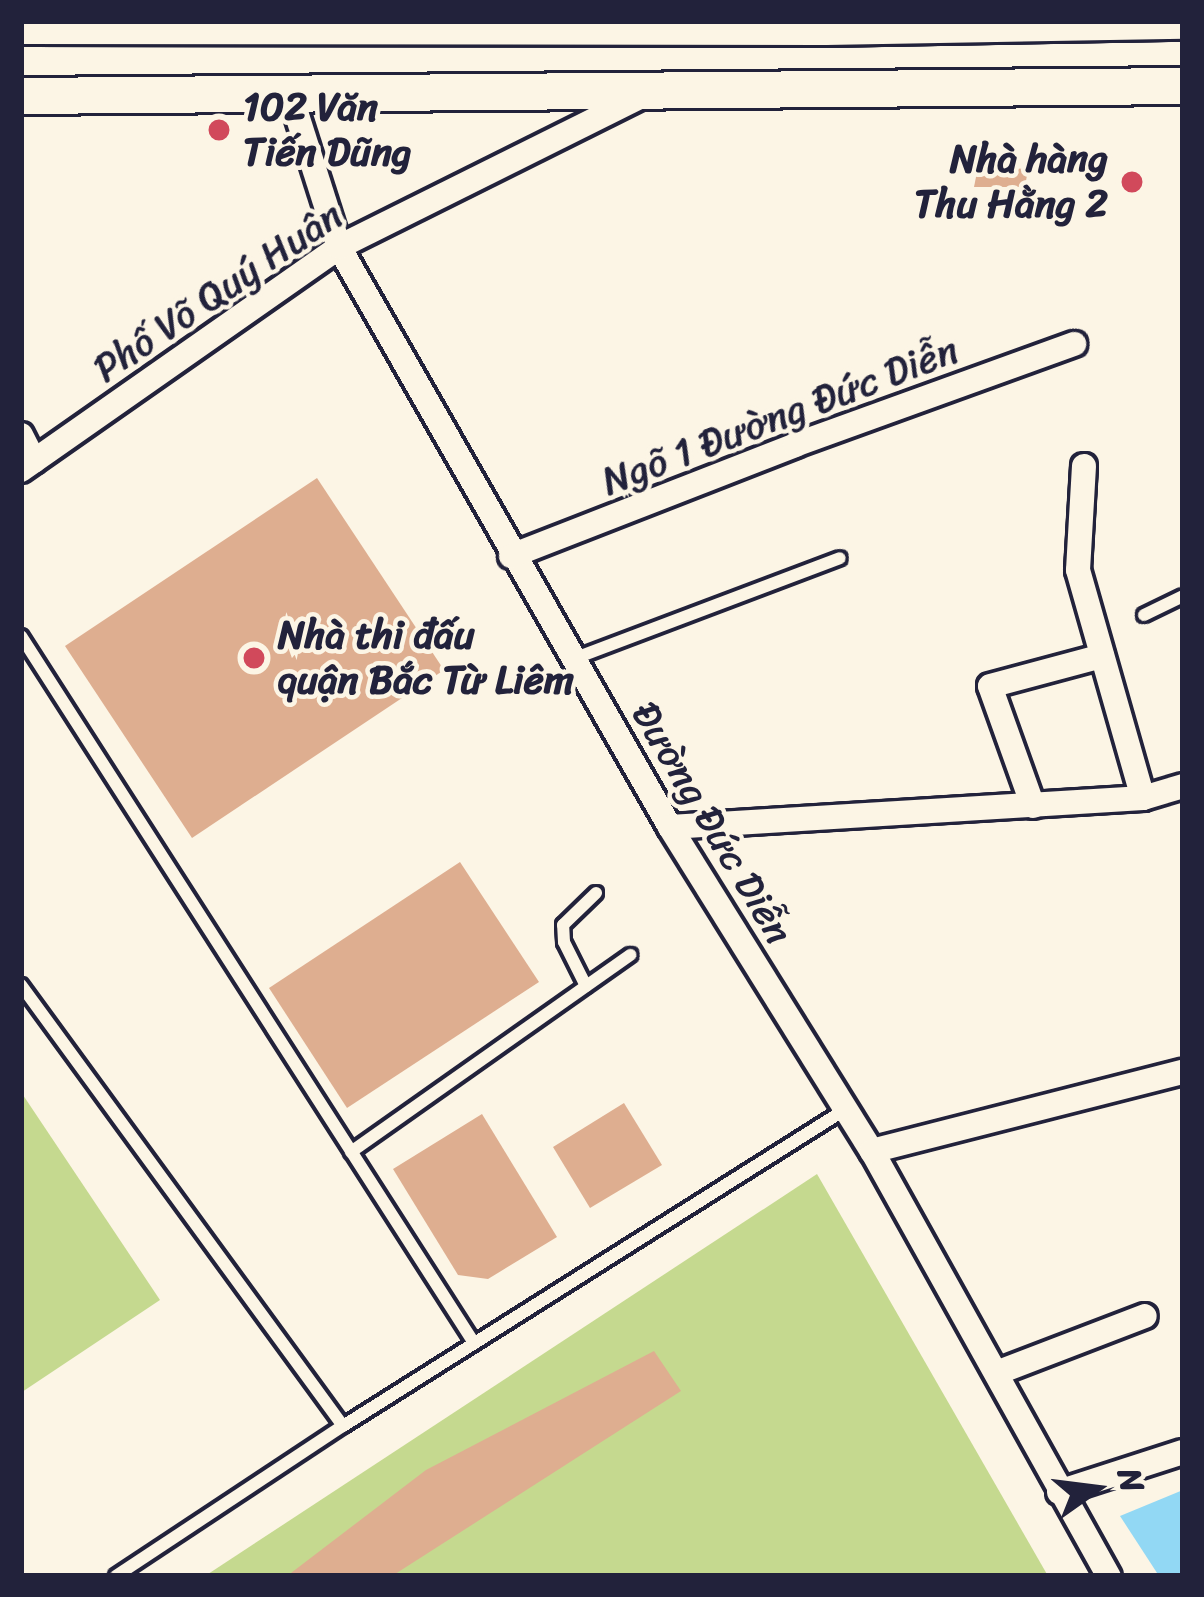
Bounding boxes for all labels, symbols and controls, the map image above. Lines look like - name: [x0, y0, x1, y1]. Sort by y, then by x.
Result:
- place label: 102 Văn Tiến Dũng: [243, 85, 412, 176]
- marker: 102 Văn Tiến Dũng: [206, 117, 232, 143]
- place label: Nhà hàng Thu Hằng 2: [914, 137, 1108, 228]
- marker: Nhà hàng Thu Hằng 2: [1119, 169, 1145, 195]
- street label: Phố Võ Quý Huân: [85, 192, 351, 392]
- street label: Ngõ 1 Đường Đức Diễn: [595, 327, 965, 505]
- place label: Nhà thi đấu quận Bắc Từ Liêm: [278, 613, 574, 704]
- marker: Nhà thi đấu quận Bắc Từ Liêm: [241, 645, 267, 671]
- street label: Đường Đức Diễn: [621, 694, 803, 952]
- north arrow: [1036, 1429, 1156, 1549]
- text: N: [1100, 1462, 1162, 1498]

